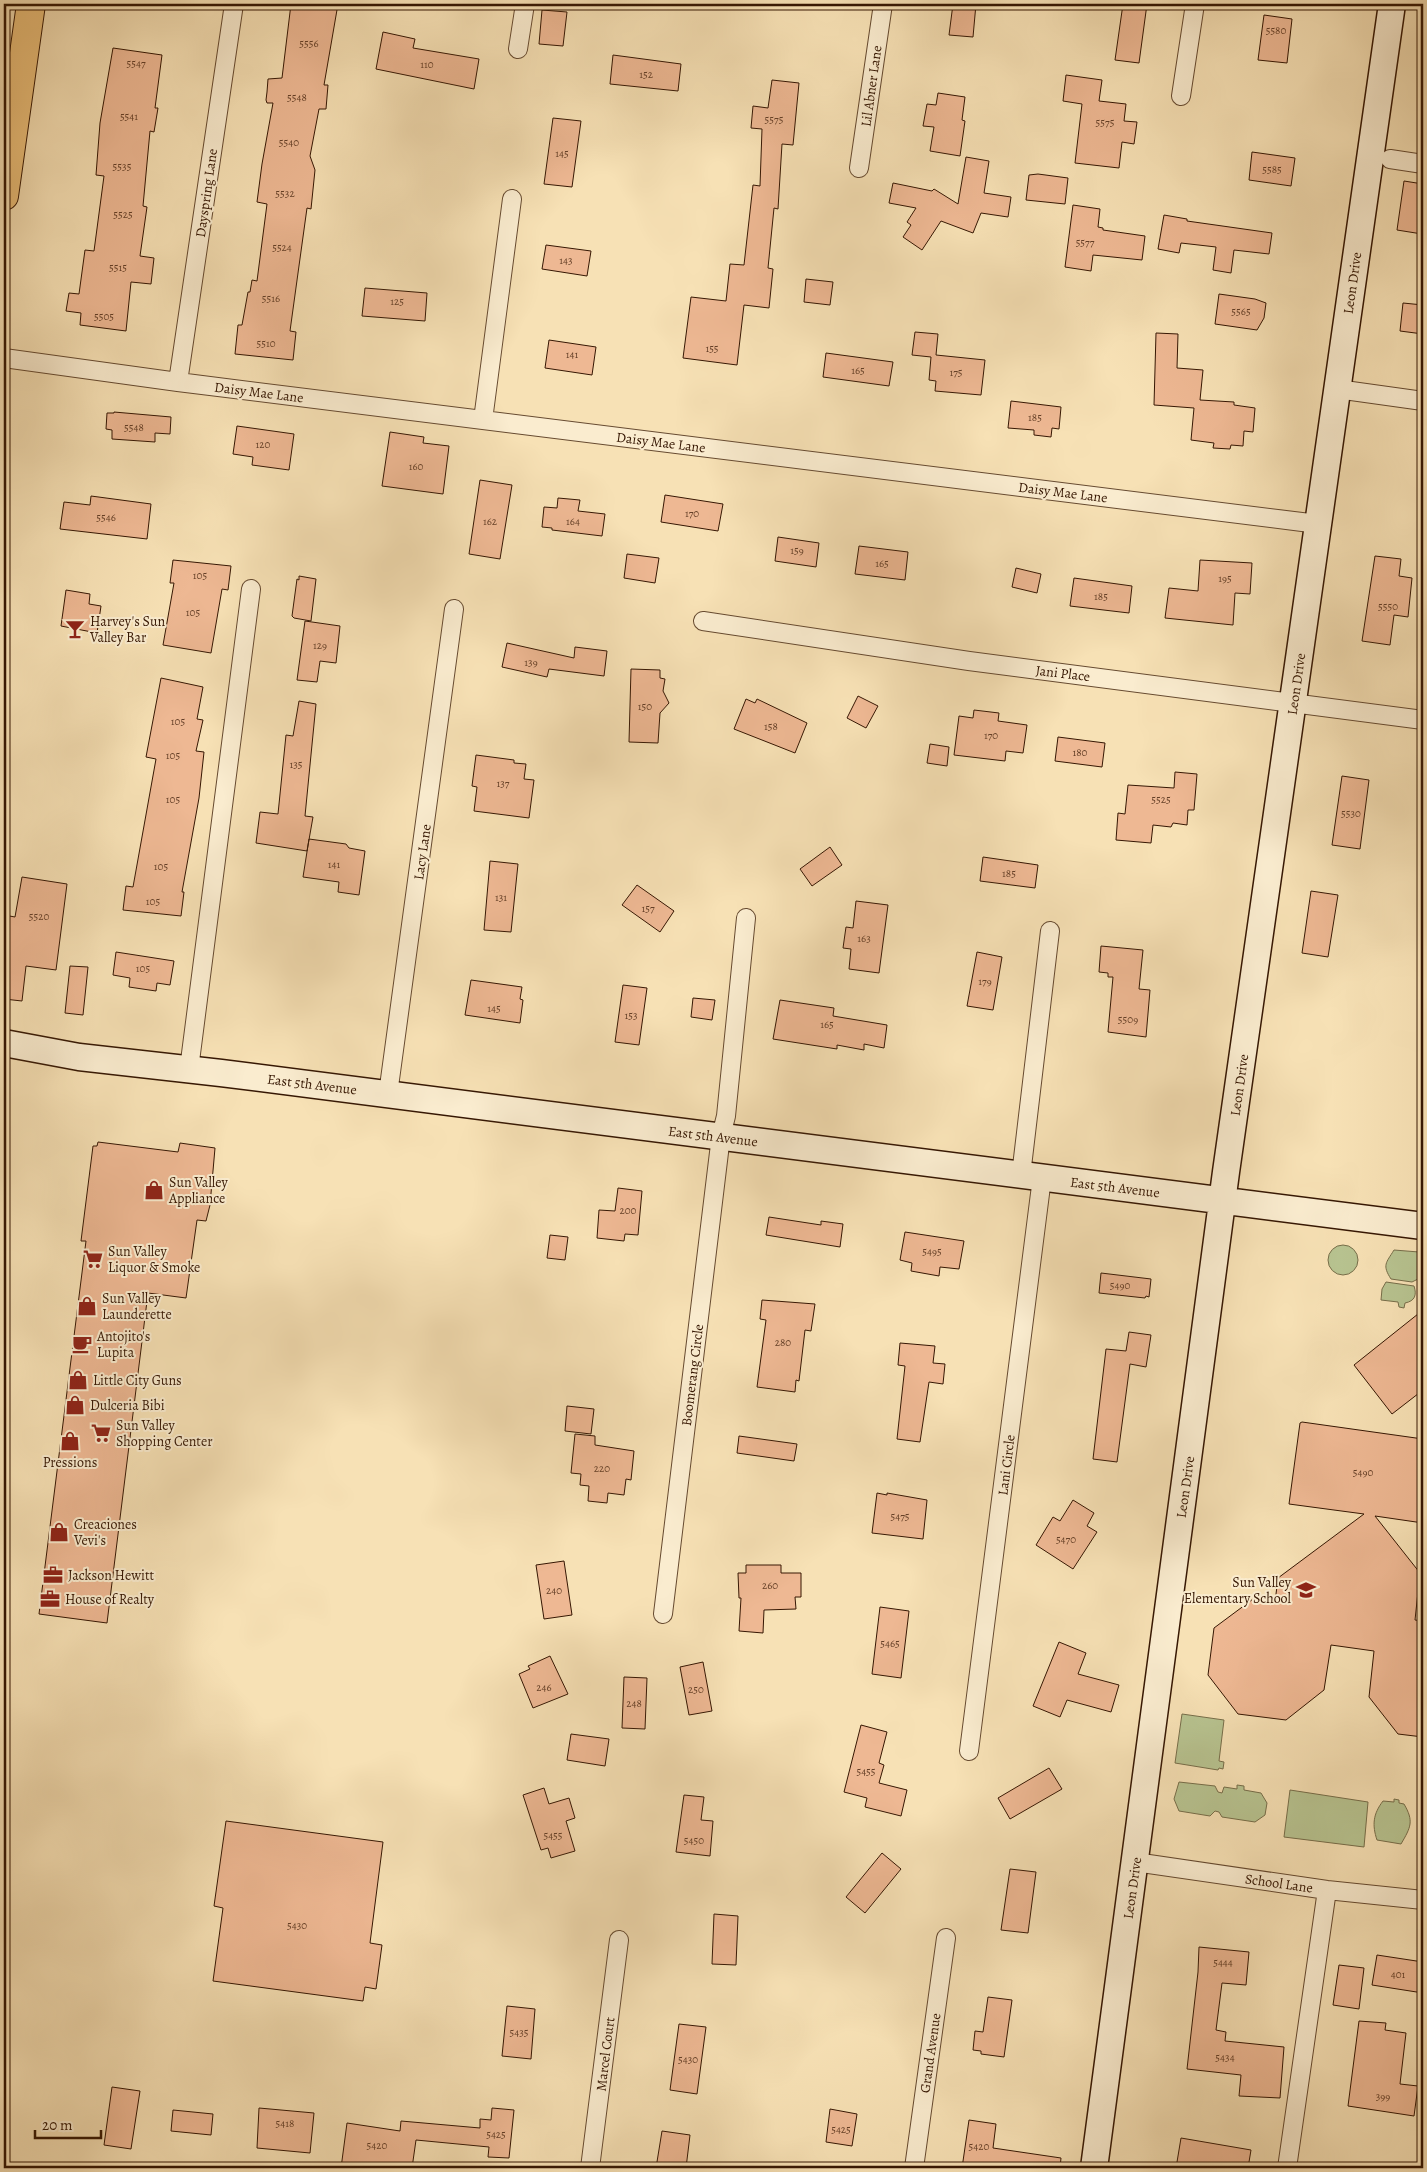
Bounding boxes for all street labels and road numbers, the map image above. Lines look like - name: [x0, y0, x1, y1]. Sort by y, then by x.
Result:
- street label: Lil Abner Lane: [856, 44, 887, 128]
- street label: Dayspring Lane: [191, 147, 222, 239]
- street label: Leon Drive: [1339, 251, 1366, 315]
- street label: Daisy Mae Lane: [213, 378, 305, 407]
- street label: Daisy Mae Lane: [615, 428, 707, 457]
- street label: Daisy Mae Lane: [1017, 478, 1109, 507]
- street label: Leon Drive: [1283, 652, 1310, 716]
- street label: Jani Place: [1035, 661, 1091, 686]
- street label: Lacy Lane: [409, 823, 436, 881]
- street label: Leon Drive: [1226, 1053, 1253, 1117]
- street label: East 5th Avenue: [266, 1070, 358, 1099]
- street label: East 5th Avenue: [667, 1122, 759, 1151]
- street label: East 5th Avenue: [1069, 1173, 1161, 1202]
- street label: Boomerang Circle: [677, 1323, 708, 1427]
- street label: Lani Circle: [993, 1433, 1020, 1497]
- street label: Leon Drive: [1172, 1455, 1199, 1519]
- street label: Leon Drive: [1119, 1856, 1146, 1920]
- street label: School Lane: [1244, 1869, 1314, 1898]
- street label: Grand Avenue: [915, 2012, 946, 2094]
- street label: Marcel Court: [592, 2015, 620, 2092]

